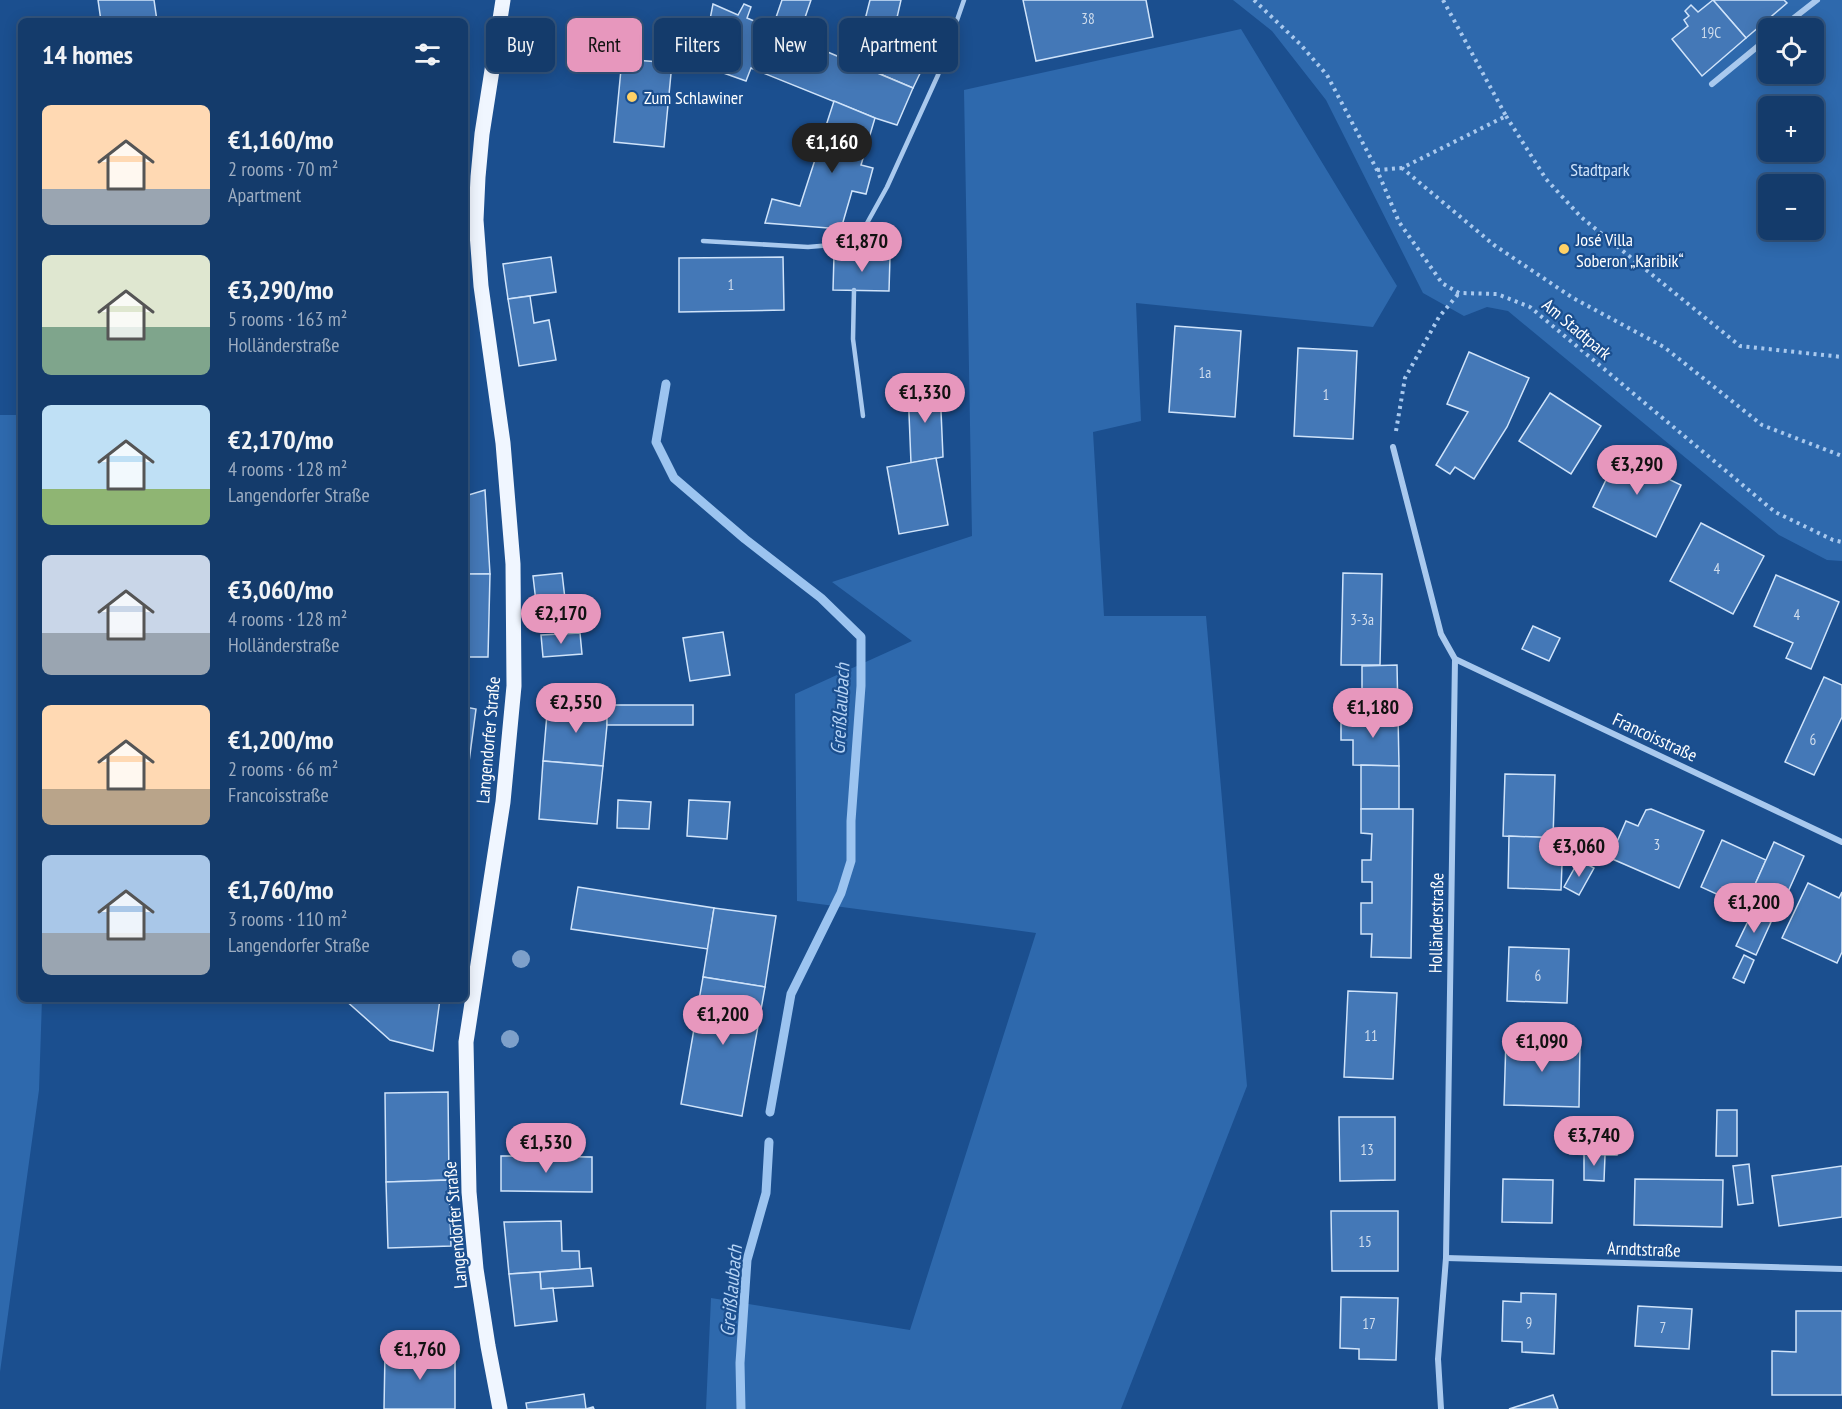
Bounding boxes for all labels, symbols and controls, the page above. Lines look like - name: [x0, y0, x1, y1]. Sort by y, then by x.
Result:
- house number: 38: [1081, 9, 1095, 28]
- chip: Buy: [486, 18, 555, 72]
- chip: Rent: [567, 18, 642, 72]
- chip: Filters: [654, 18, 741, 72]
- chip: New: [753, 18, 827, 72]
- chip: Apartment: [839, 18, 958, 72]
- map controls: [1758, 18, 1824, 240]
- button: locate: [1758, 18, 1824, 84]
- house number: 19C: [1701, 23, 1721, 42]
- text: 14 homes: [42, 38, 133, 71]
- icon: filters: [411, 38, 444, 71]
- place label: Zum Schlawiner: [644, 86, 743, 109]
- marker: Zum Schlawiner: [625, 90, 639, 104]
- button: +: [1758, 96, 1824, 162]
- text: €1,160/mo: [228, 123, 334, 156]
- pin: €1,160: [783, 123, 881, 174]
- icon: home: [90, 129, 162, 201]
- text: €1,160: [806, 129, 858, 155]
- text: 2 rooms · 70 m²: [228, 156, 338, 182]
- park label: Stadtpark: [1570, 158, 1630, 181]
- button: −: [1758, 174, 1824, 240]
- text: Apartment: [228, 182, 301, 208]
- pin: €1,870: [813, 222, 911, 273]
- text: €1,870: [836, 228, 888, 254]
- place label: José Villa Soberon „Karibik“: [1575, 228, 1684, 272]
- marker: José Villa Soberon „Karibik“: [1557, 242, 1571, 256]
- text: €3,290/mo: [228, 273, 334, 306]
- house number: 1: [728, 275, 734, 294]
- icon: home: [90, 279, 162, 351]
- street label: Am Stadtpark: [1538, 293, 1616, 365]
- text: 5 rooms · 163 m²: [228, 306, 347, 332]
- text: Holländerstraße: [228, 332, 340, 358]
- house number: 1a: [1199, 363, 1211, 382]
- pin: €1,330: [876, 373, 974, 424]
- text: €1,330: [899, 379, 951, 405]
- house number: 1: [1323, 385, 1329, 404]
- text: €2,170/mo: [228, 423, 334, 456]
- icon: home: [90, 429, 162, 501]
- pin: €3,290: [1588, 445, 1686, 496]
- text: €3,290: [1611, 451, 1663, 477]
- text: 4 rooms · 128 m²: [228, 456, 347, 482]
- text: Langendorfer Straße: [228, 482, 370, 508]
- house number: 4: [1714, 559, 1721, 578]
- text: €3,060/mo: [228, 573, 334, 606]
- icon: home: [90, 579, 162, 651]
- pin: €2,170: [512, 594, 610, 645]
- text: €2,170: [535, 600, 587, 626]
- house number: 4: [1794, 605, 1801, 624]
- text: 4 rooms · 128 m²: [228, 606, 347, 632]
- house number: 3-3a: [1350, 610, 1374, 629]
- text: Holländerstraße: [228, 632, 340, 658]
- water label: Greißlaubach: [825, 661, 855, 755]
- street label: Langendorfer Straße: [471, 675, 505, 805]
- pin: €2,550: [527, 683, 625, 734]
- pin: €1,180: [1324, 688, 1422, 739]
- text: €2,550: [550, 689, 602, 715]
- text: €1,180: [1347, 694, 1399, 720]
- street label: Francoisstraße: [1609, 707, 1701, 767]
- text: €1,200/mo: [228, 723, 334, 756]
- icon: home: [90, 729, 162, 801]
- house number: 6: [1810, 730, 1817, 749]
- text: 2 rooms · 66 m²: [228, 756, 338, 782]
- text: Francoisstraße: [228, 782, 329, 808]
- pin: €3,060: [1530, 827, 1628, 878]
- text: €3,060: [1553, 833, 1605, 859]
- house number: 3: [1654, 835, 1660, 854]
- text: €1,760/mo: [228, 873, 334, 906]
- street label: Holländerstraße: [1424, 873, 1448, 973]
- icon: home: [90, 879, 162, 951]
- pin: €1,200: [1705, 883, 1803, 934]
- text: €1,200: [1728, 889, 1780, 915]
- text: 3 rooms · 110 m²: [228, 906, 347, 932]
- text: Langendorfer Straße: [228, 932, 370, 958]
- house number: 6: [1535, 966, 1542, 985]
- pin: €1,200: [674, 995, 772, 1046]
- text: €1,200: [697, 1001, 749, 1027]
- pin: €1,090: [1493, 1022, 1591, 1073]
- house number: 11: [1364, 1026, 1378, 1045]
- text: €1,090: [1516, 1028, 1568, 1054]
- pin: €3,740: [1545, 1116, 1643, 1167]
- text: €3,740: [1568, 1122, 1620, 1148]
- pin: €1,530: [497, 1123, 595, 1174]
- text: €1,530: [520, 1129, 572, 1155]
- house number: 13: [1360, 1140, 1374, 1159]
- street label: Langendorfer Straße: [438, 1160, 472, 1290]
- house number: 15: [1358, 1232, 1372, 1251]
- street label: Arndtstraße: [1607, 1236, 1681, 1262]
- water label: Greißlaubach: [714, 1243, 748, 1338]
- house number: 9: [1526, 1313, 1532, 1332]
- house number: 17: [1362, 1314, 1376, 1333]
- house number: 7: [1660, 1318, 1666, 1337]
- pin: €1,760: [371, 1330, 469, 1381]
- text: €1,760: [394, 1336, 446, 1362]

